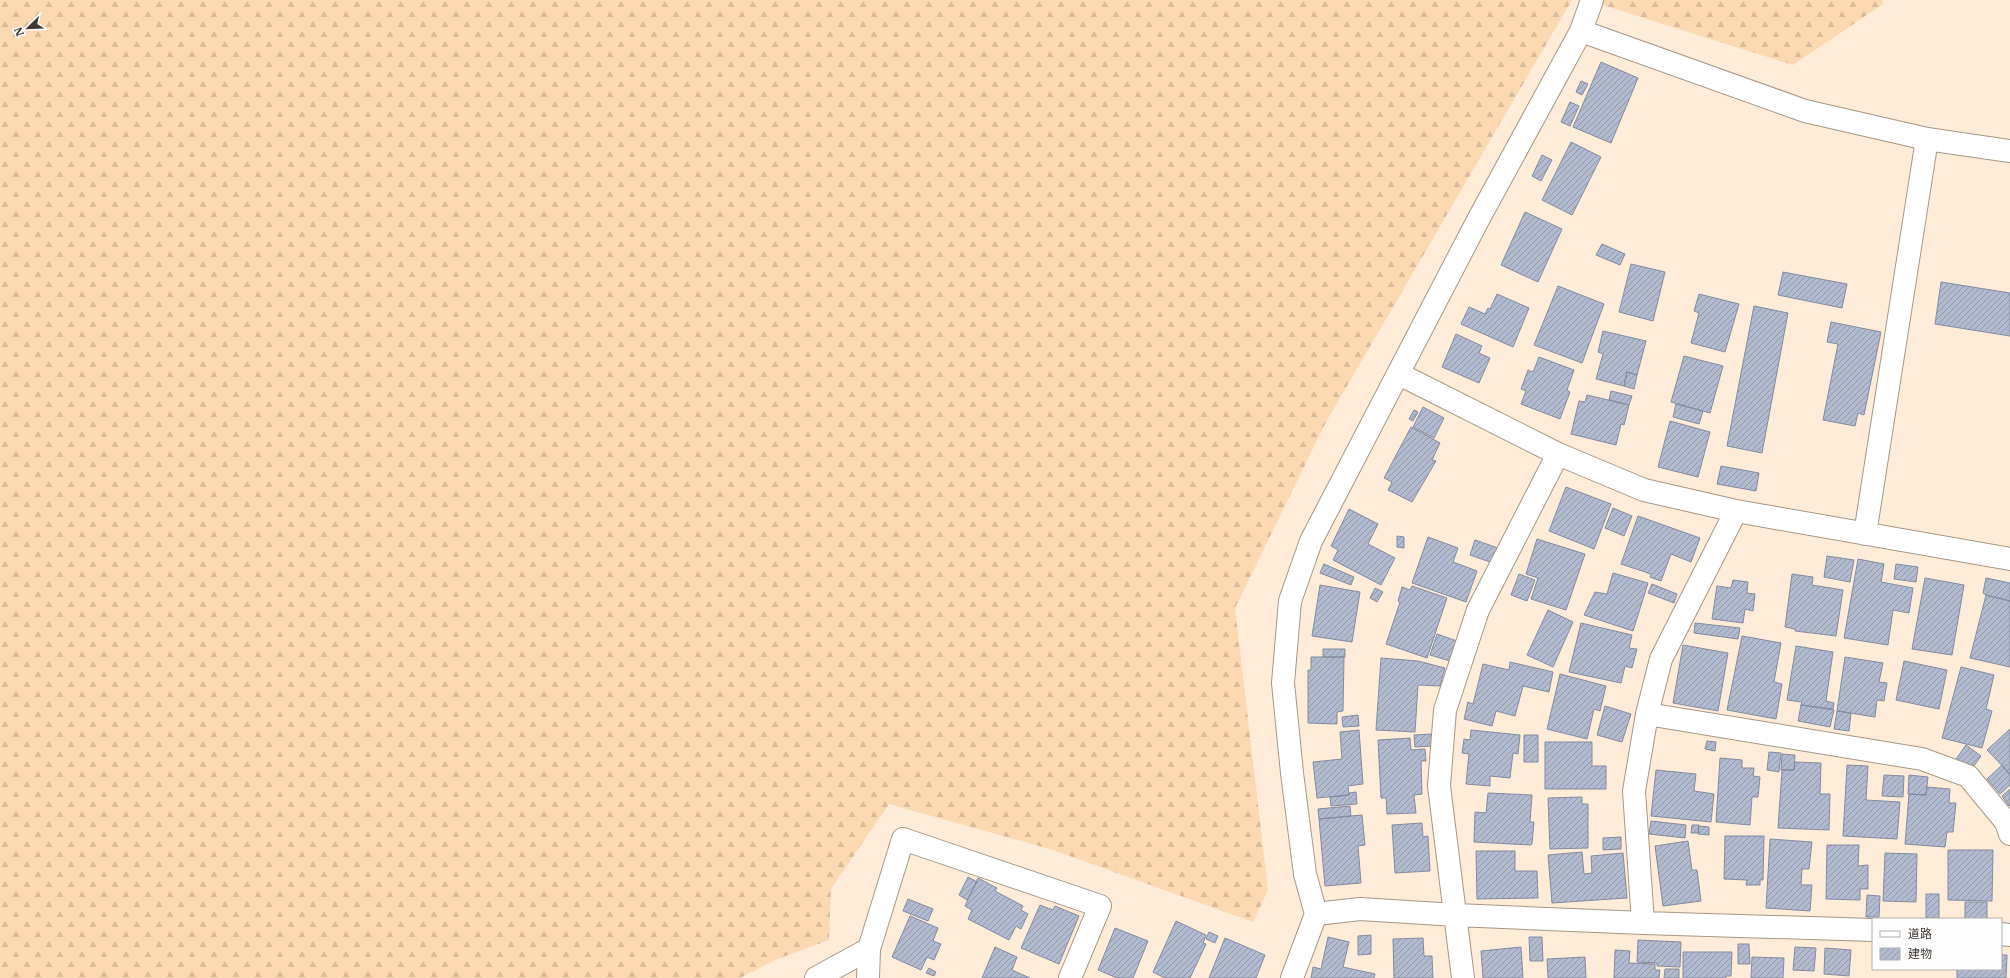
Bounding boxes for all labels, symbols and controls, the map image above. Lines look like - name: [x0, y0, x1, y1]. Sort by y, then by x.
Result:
- north arrow: [8, 8, 48, 48]
- text: N: [11, 25, 27, 39]
- legend: [1872, 918, 2002, 970]
- text: 道路: [1908, 926, 1932, 941]
- text: 建物: [1908, 946, 1932, 961]

